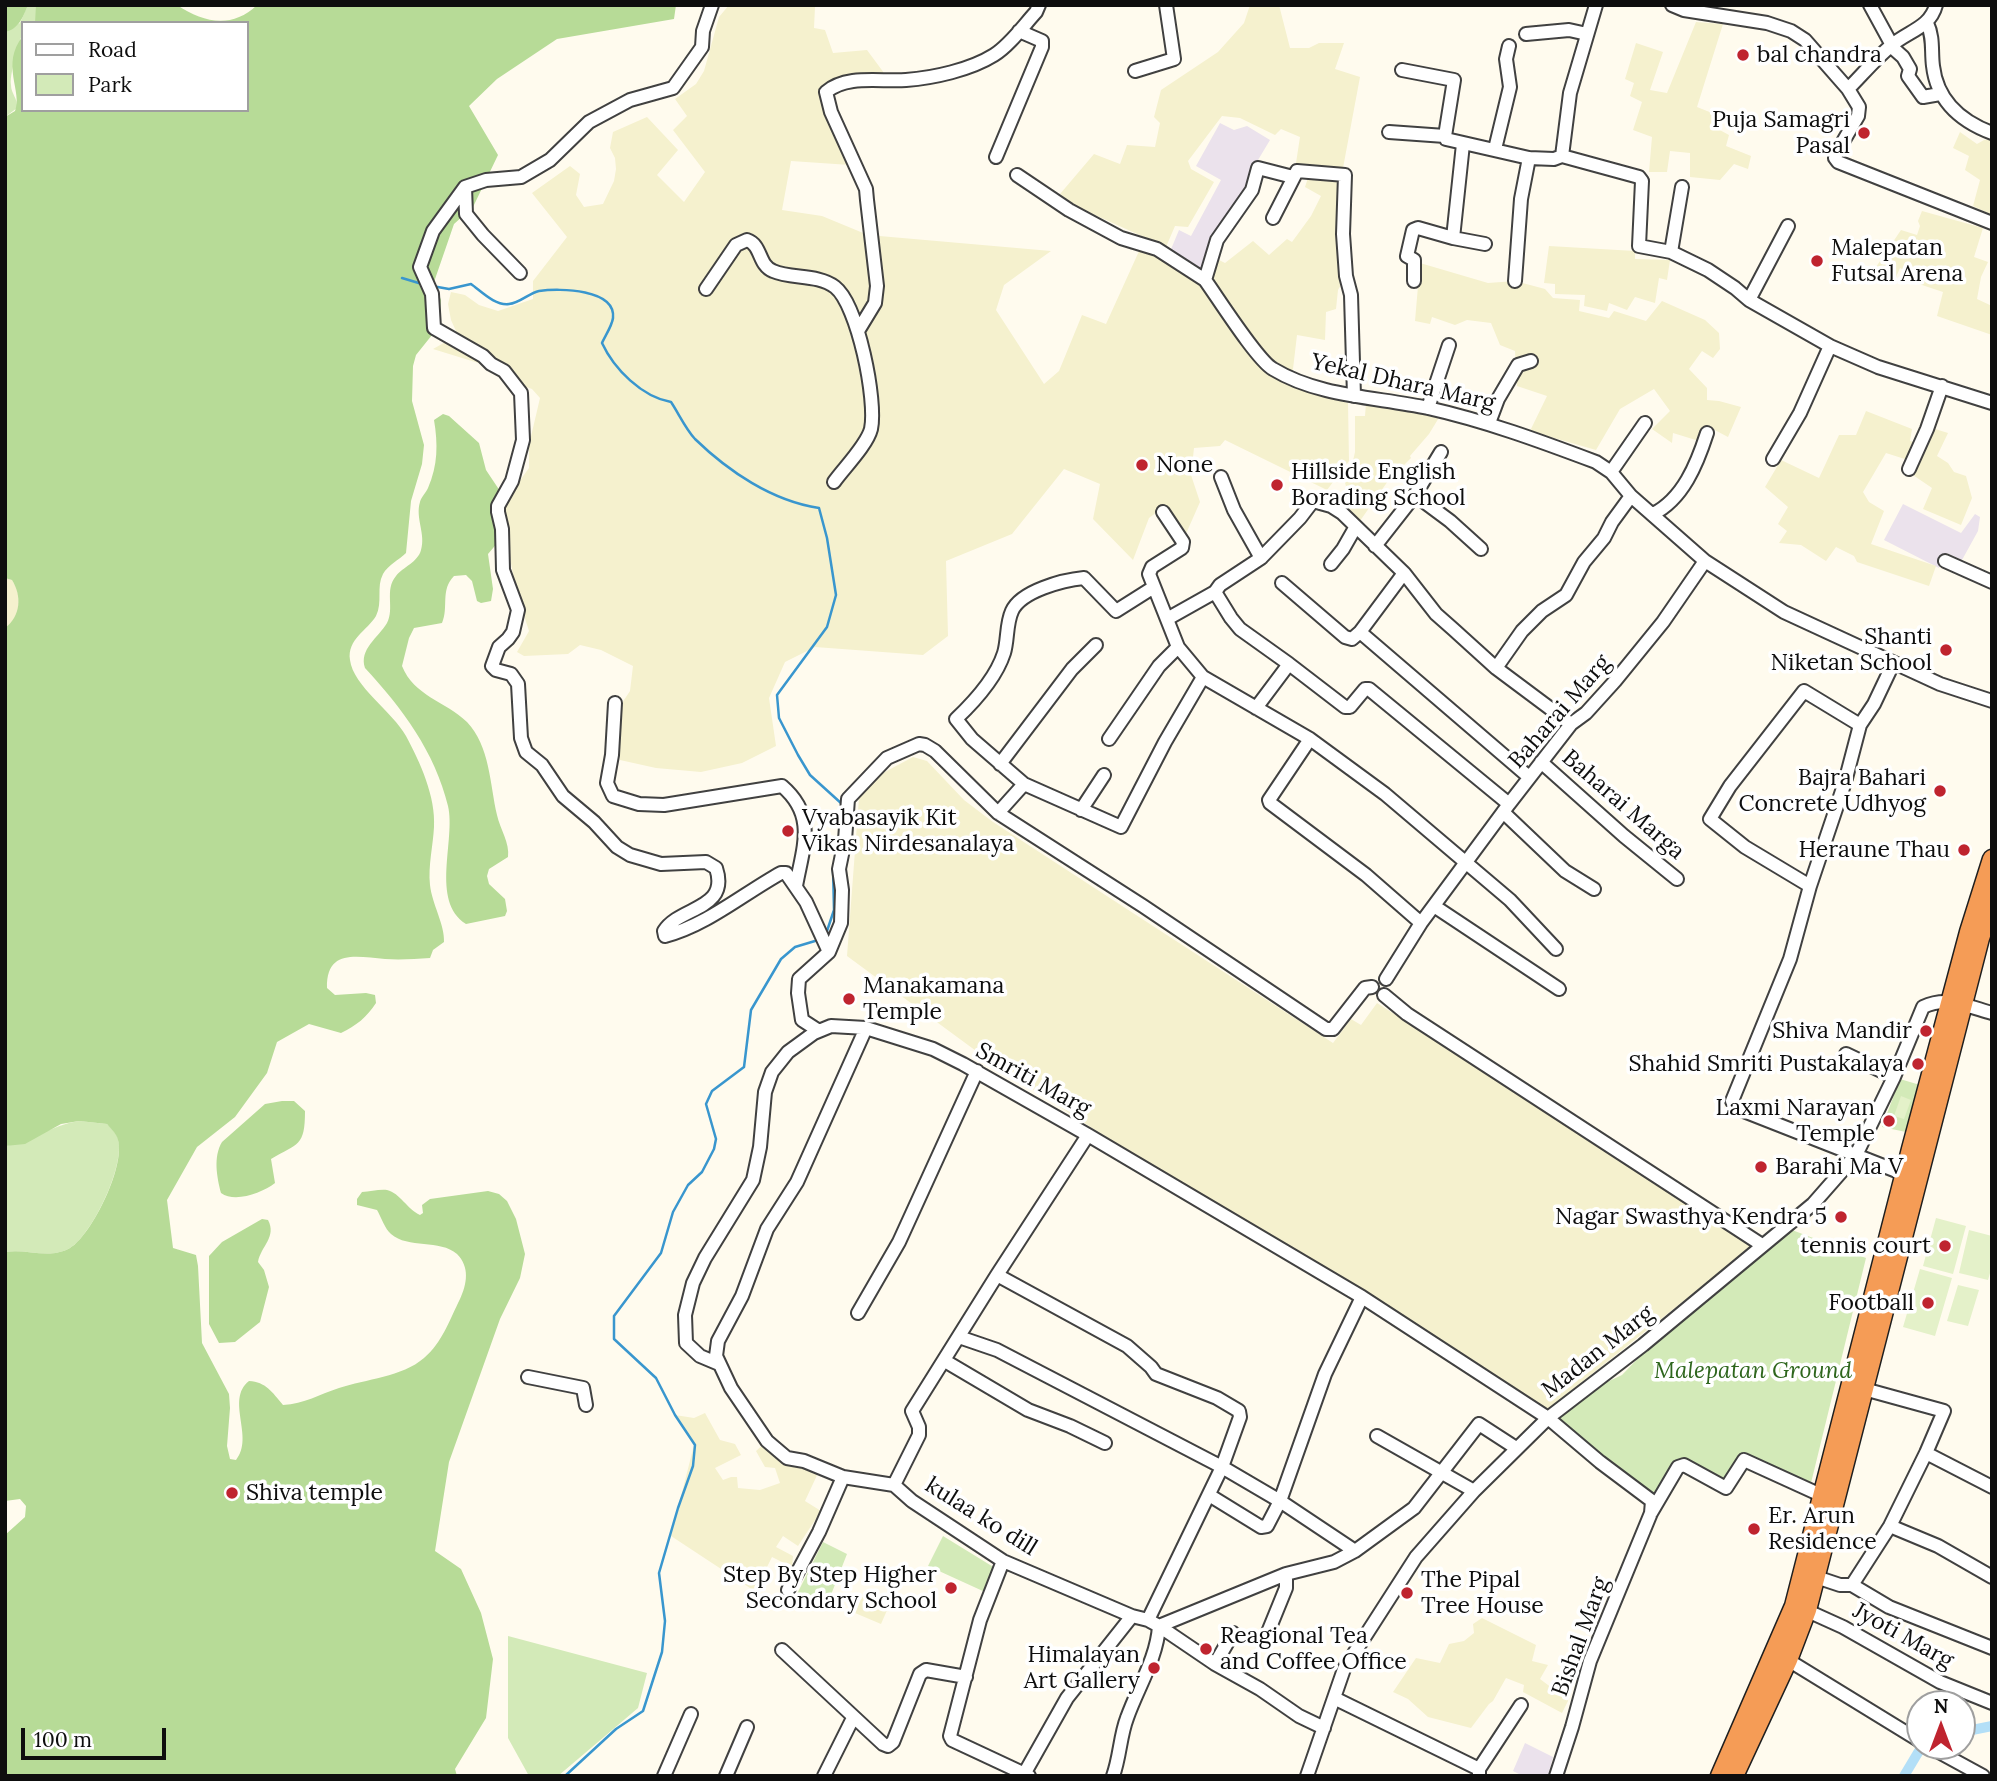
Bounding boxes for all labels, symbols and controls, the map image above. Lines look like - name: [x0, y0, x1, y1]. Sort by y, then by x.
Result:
- legend: [21, 21, 248, 112]
- text: Road: [88, 36, 137, 63]
- place label: bal chandra: [1757, 41, 1882, 69]
- marker: bal chandra: [1735, 47, 1751, 63]
- text: Park: [88, 71, 132, 98]
- place label: Puja Samagri Pasal: [1712, 106, 1850, 160]
- marker: Puja Samagri Pasal: [1856, 125, 1872, 141]
- place label: Malepatan Futsal Arena: [1831, 234, 1963, 288]
- marker: Malepatan Futsal Arena: [1809, 253, 1825, 269]
- street label: Yekal Dhara Marg: [1308, 348, 1498, 418]
- place label: None: [1156, 451, 1213, 479]
- marker: None: [1134, 457, 1150, 473]
- place label: Hillside English Borading School: [1291, 458, 1466, 512]
- marker: Hillside English Borading School: [1269, 477, 1285, 493]
- place label: Shanti Niketan School: [1771, 623, 1932, 677]
- marker: Shanti Niketan School: [1938, 642, 1954, 658]
- street label: Baharai Marg: [1503, 650, 1617, 774]
- street label: Baharai Marga: [1556, 744, 1690, 866]
- place label: Bajra Bahari Concrete Udhyog: [1738, 764, 1926, 818]
- marker: Bajra Bahari Concrete Udhyog: [1932, 783, 1948, 799]
- place label: Vyabasayik Kit Vikas Nirdesanalaya: [802, 804, 1014, 858]
- marker: Vyabasayik Kit Vikas Nirdesanalaya: [780, 823, 796, 839]
- place label: Heraune Thau: [1798, 836, 1950, 864]
- marker: Heraune Thau: [1956, 842, 1972, 858]
- place label: Manakamana Temple: [863, 972, 1004, 1026]
- marker: Manakamana Temple: [841, 991, 857, 1007]
- place label: Shiva Mandir: [1772, 1017, 1912, 1045]
- marker: Shiva Mandir: [1918, 1023, 1934, 1039]
- street label: Smriti Marg: [971, 1037, 1095, 1123]
- place label: Shahid Smriti Pustakalaya: [1628, 1050, 1904, 1078]
- marker: Shahid Smriti Pustakalaya: [1910, 1056, 1926, 1072]
- place label: Laxmi Narayan Temple: [1715, 1094, 1875, 1148]
- marker: Laxmi Narayan Temple: [1881, 1113, 1897, 1129]
- place label: Barahi Ma V: [1775, 1153, 1903, 1181]
- marker: Barahi Ma V: [1753, 1159, 1769, 1175]
- place label: Nagar Swasthya Kendra 5: [1555, 1203, 1827, 1231]
- marker: Nagar Swasthya Kendra 5: [1833, 1209, 1849, 1225]
- place label: tennis court: [1800, 1232, 1931, 1260]
- marker: tennis court: [1937, 1238, 1953, 1254]
- place label: Football: [1828, 1289, 1914, 1317]
- marker: Football: [1920, 1295, 1936, 1311]
- street label: Madan Marg: [1537, 1300, 1659, 1404]
- park label: Malepatan Ground: [1654, 1357, 1852, 1385]
- street label: kulaa ko dill: [920, 1472, 1042, 1562]
- place label: Shiva temple: [246, 1479, 383, 1507]
- marker: Shiva temple: [224, 1485, 240, 1501]
- place label: Er. Arun Residence: [1768, 1502, 1877, 1556]
- marker: Er. Arun Residence: [1746, 1521, 1762, 1537]
- place label: Step By Step Higher Secondary School: [723, 1561, 937, 1615]
- place label: The Pipal Tree House: [1421, 1566, 1544, 1620]
- street label: Bishal Marg: [1547, 1574, 1615, 1700]
- marker: Step By Step Higher Secondary School: [943, 1580, 959, 1596]
- marker: The Pipal Tree House: [1399, 1585, 1415, 1601]
- street label: Jyoti Marg: [1848, 1597, 1958, 1675]
- place label: Reagional Tea and Coffee Office: [1220, 1622, 1407, 1676]
- place label: Himalayan Art Gallery: [1024, 1641, 1140, 1695]
- marker: Reagional Tea and Coffee Office: [1198, 1641, 1214, 1657]
- marker: Himalayan Art Gallery: [1146, 1660, 1162, 1676]
- north arrow: [1906, 1690, 1976, 1760]
- text: N: [1934, 1694, 1948, 1718]
- scale bar: [24, 1714, 170, 1758]
- text: 100 m: [34, 1726, 92, 1753]

